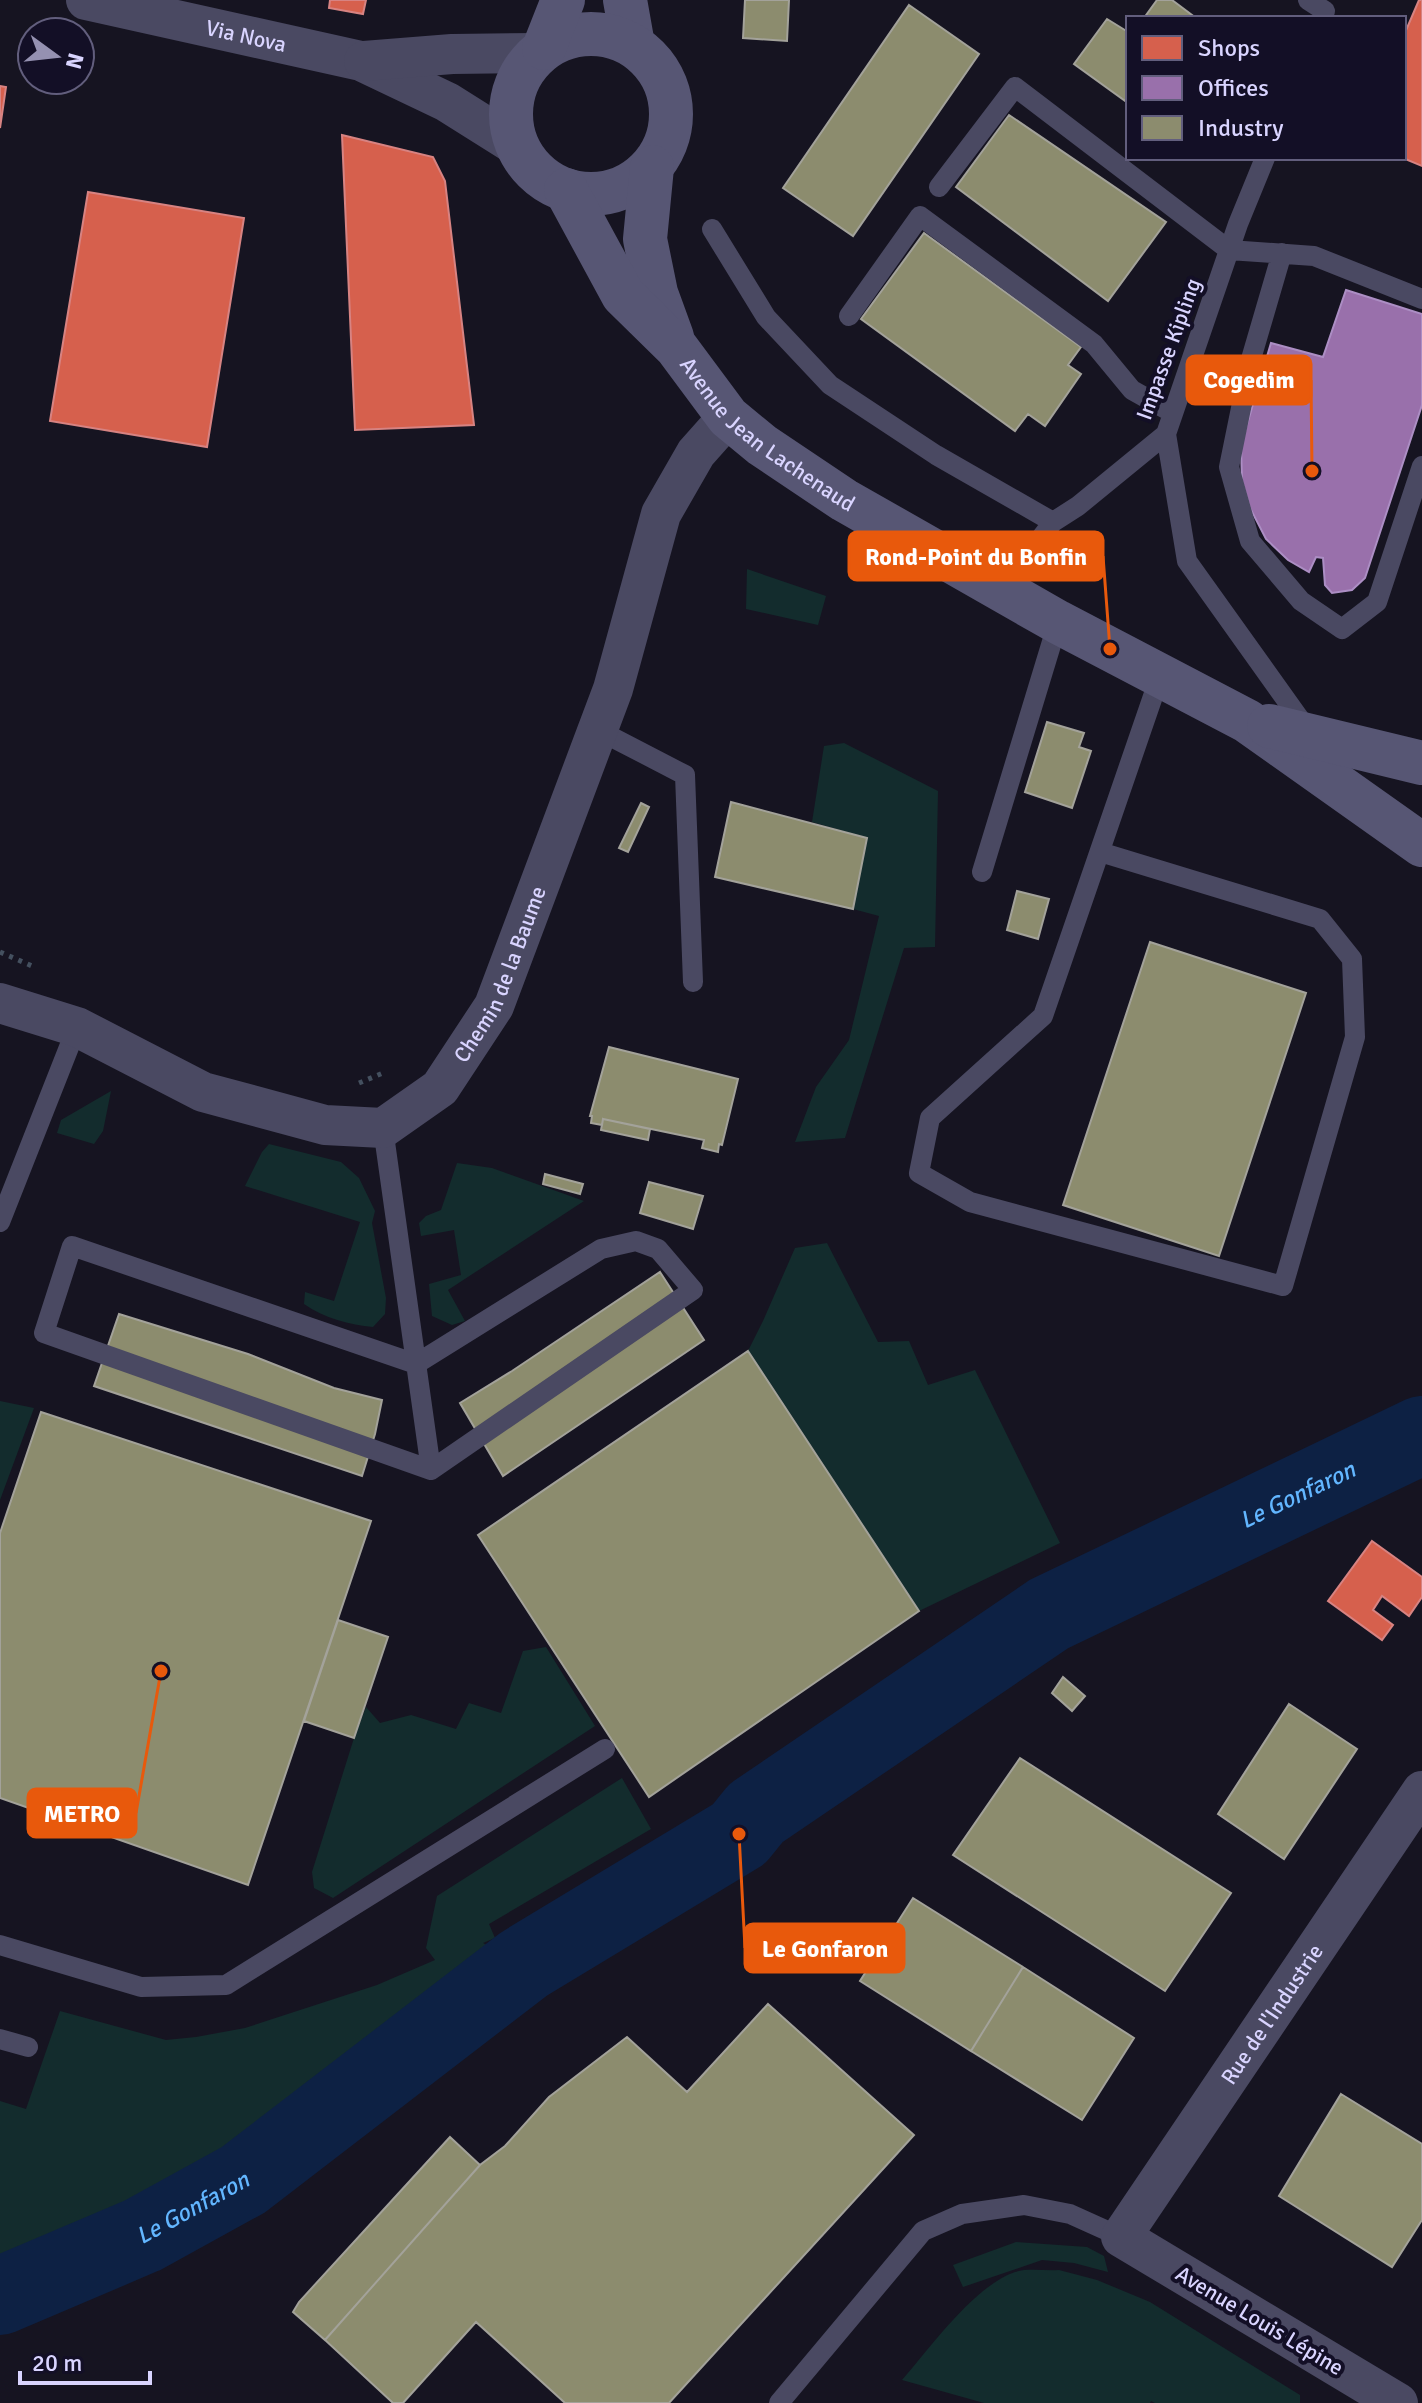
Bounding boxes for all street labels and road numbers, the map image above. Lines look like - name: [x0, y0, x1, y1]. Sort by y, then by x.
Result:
- street label: Via Nova: [203, 14, 289, 58]
- street label: Impasse Kipling: [1130, 275, 1207, 424]
- street label: Avenue Jean Lachenaud: [674, 352, 860, 518]
- street label: Chemin de la Baume: [448, 882, 552, 1068]
- street label: Rue de l'Industrie: [1215, 1939, 1329, 2090]
- street label: Avenue Louis Lépine: [1171, 2260, 1349, 2381]

